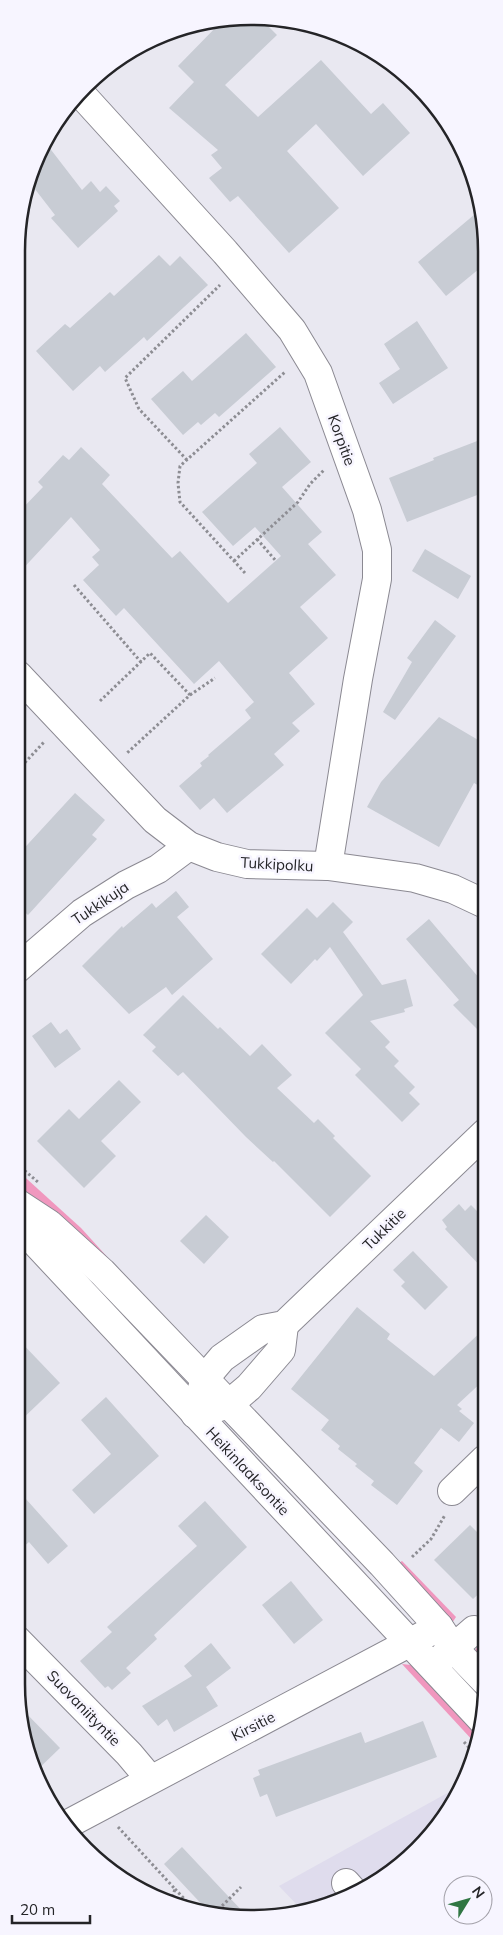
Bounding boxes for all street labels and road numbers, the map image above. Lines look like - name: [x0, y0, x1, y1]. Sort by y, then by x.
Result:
- street label: Korpitie: [324, 412, 360, 468]
- street label: Tukkipolku: [240, 853, 314, 875]
- street label: Tukkikuja: [68, 877, 132, 929]
- street label: Tukkitie: [358, 1204, 410, 1254]
- street label: Heikinlaaksontie: [202, 1423, 294, 1519]
- street label: Suovaniityntie: [43, 1666, 125, 1750]
- street label: Kirsitie: [228, 1707, 278, 1745]

